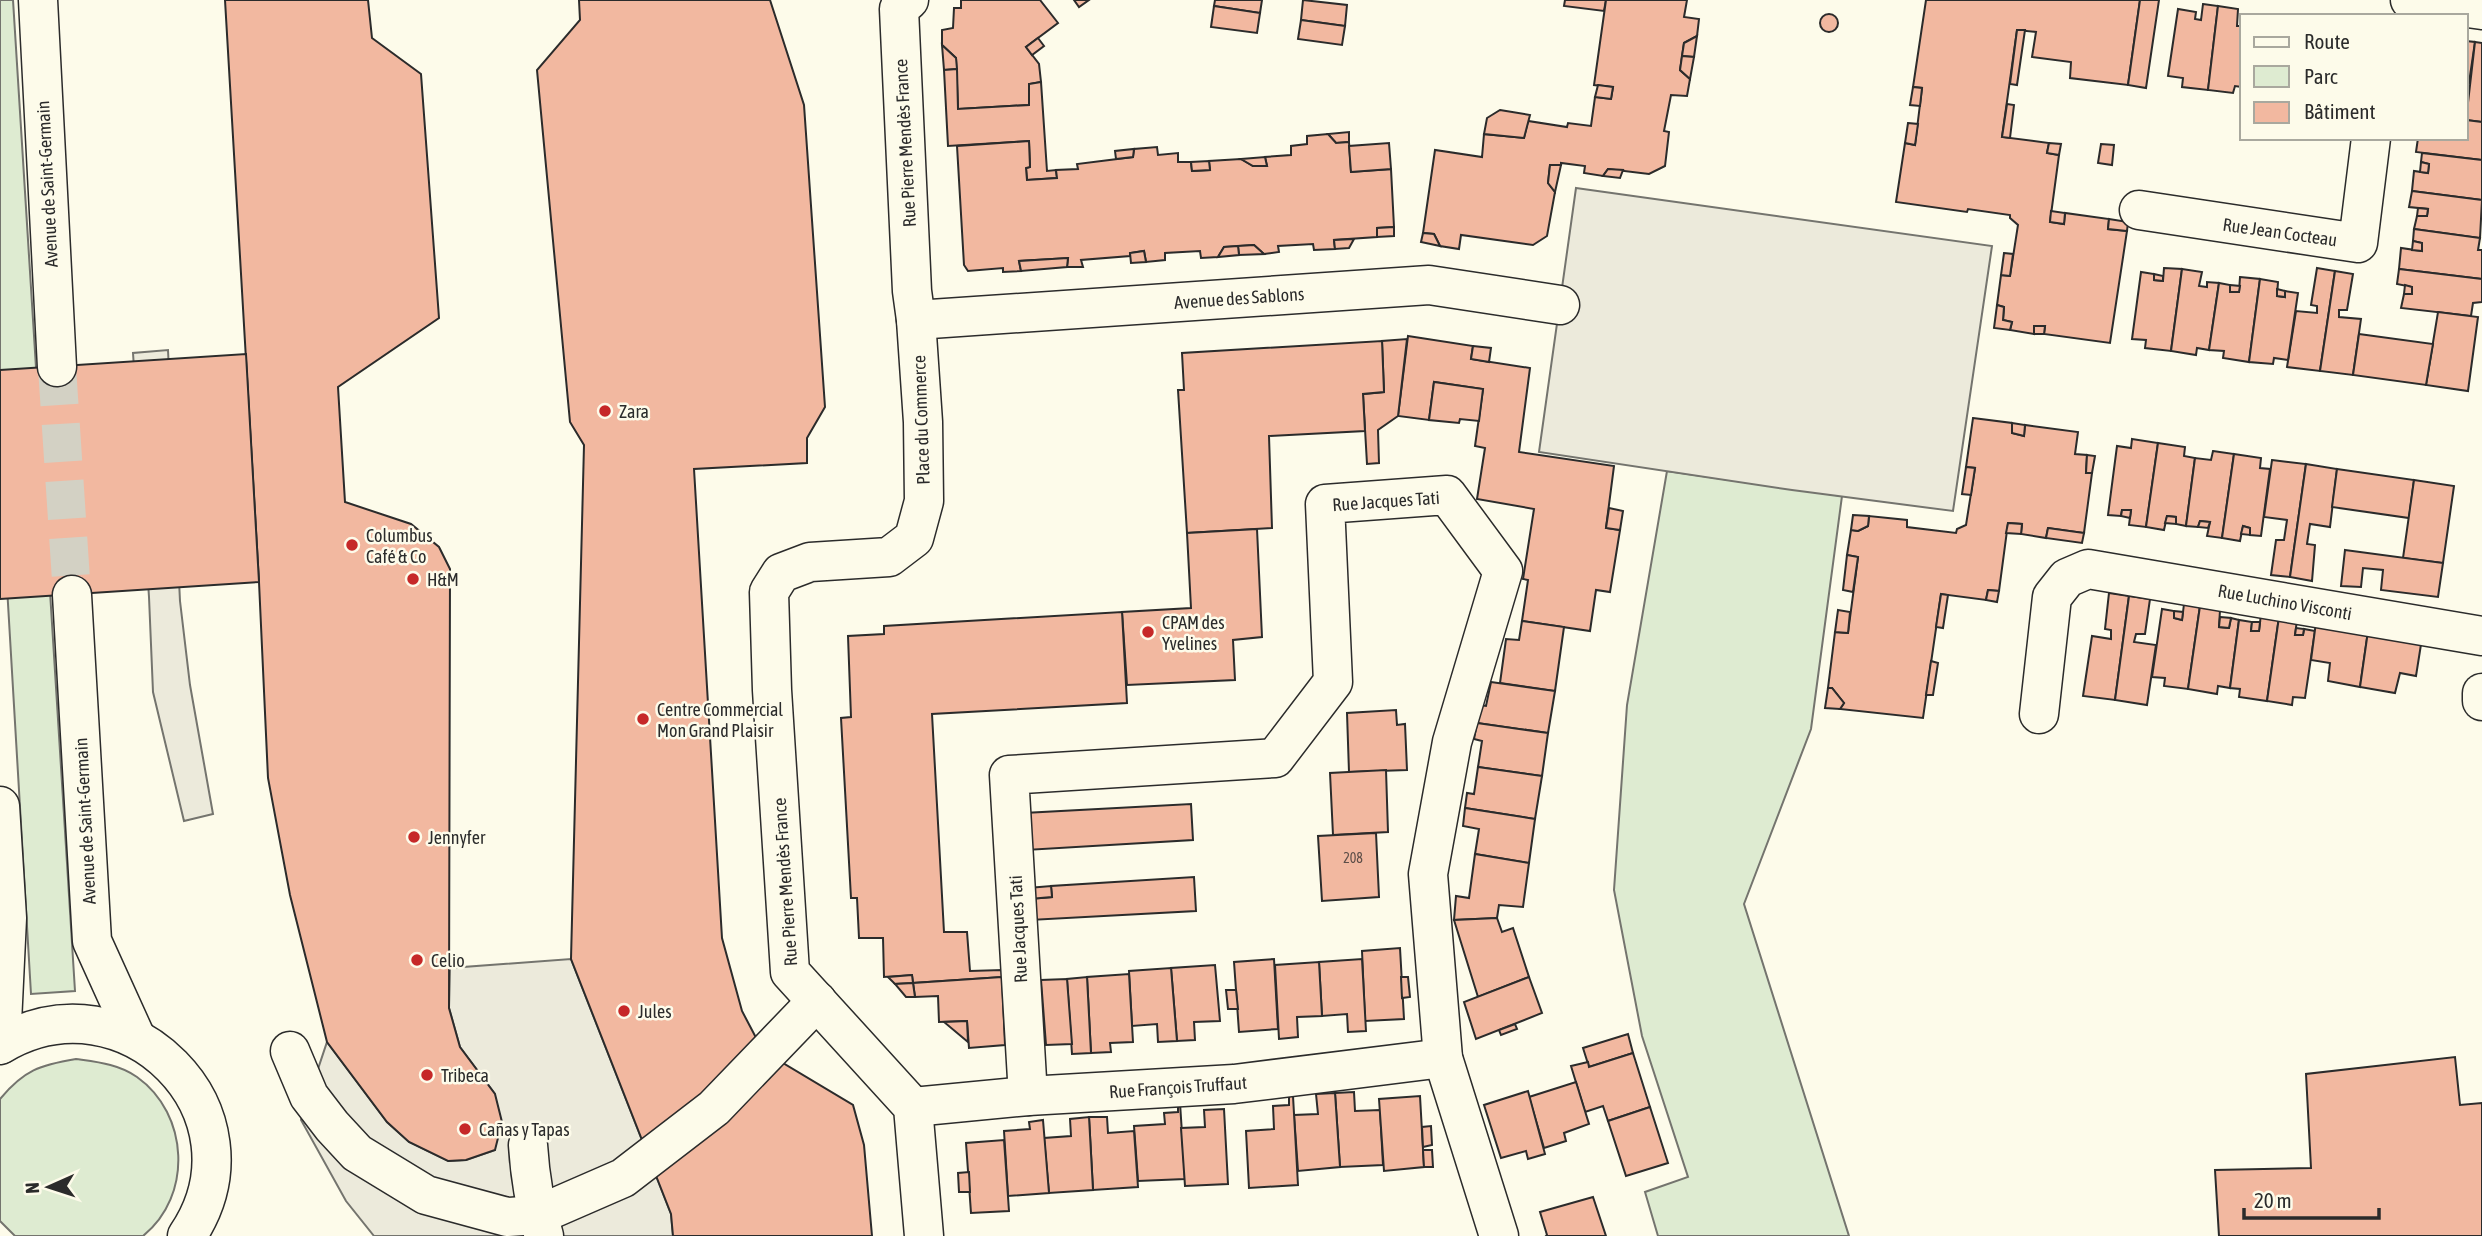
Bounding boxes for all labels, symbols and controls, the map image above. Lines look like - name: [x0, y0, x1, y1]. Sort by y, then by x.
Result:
- legend: [2240, 14, 2468, 140]
- text: Route: [2304, 29, 2350, 53]
- street label: Rue Pierre Mendès France: [890, 58, 920, 228]
- text: Parc: [2304, 64, 2338, 88]
- text: Bâtiment: [2304, 99, 2375, 123]
- street label: Avenue de Saint-Germain: [32, 100, 62, 268]
- street label: Rue Jean Cocteau: [2221, 214, 2339, 250]
- street label: Avenue des Sablons: [1173, 283, 1305, 313]
- street label: Place du Commerce: [908, 355, 934, 485]
- place label: Zara: [619, 401, 649, 422]
- marker: Zara: [597, 403, 613, 419]
- street label: Rue Jacques Tati: [1332, 487, 1440, 515]
- place label: Columbus Café & Co: [366, 525, 433, 567]
- marker: Columbus Café & Co: [344, 537, 360, 553]
- place label: H&M: [427, 569, 459, 590]
- marker: H&M: [405, 571, 421, 587]
- street label: Rue Luchino Visconti: [2216, 580, 2354, 624]
- place label: CPAM des Yvelines: [1162, 612, 1225, 654]
- marker: CPAM des Yvelines: [1140, 624, 1156, 640]
- place label: Centre Commercial Mon Grand Plaisir: [657, 699, 783, 741]
- marker: Centre Commercial Mon Grand Plaisir: [635, 711, 651, 727]
- street label: Avenue de Saint-Germain: [70, 737, 100, 905]
- street label: Rue Pierre Mendès France: [769, 797, 801, 967]
- place label: Jennyfer: [428, 827, 486, 848]
- marker: Jennyfer: [406, 829, 422, 845]
- house number: 208: [1343, 850, 1363, 866]
- street label: Rue Jacques Tati: [1005, 875, 1031, 983]
- place label: Celio: [431, 950, 465, 971]
- marker: Celio: [409, 952, 425, 968]
- place label: Jules: [638, 1001, 672, 1022]
- marker: Jules: [616, 1003, 632, 1019]
- place label: Tribeca: [441, 1065, 489, 1086]
- marker: Tribeca: [419, 1067, 435, 1083]
- street label: Rue François Truffaut: [1108, 1072, 1248, 1102]
- place label: Cañas y Tapas: [479, 1119, 570, 1140]
- marker: Cañas y Tapas: [457, 1121, 473, 1137]
- north arrow: [14, 1152, 84, 1222]
- scale bar: [2244, 1176, 2379, 1220]
- text: N: [21, 1182, 43, 1194]
- text: 20 m: [2254, 1188, 2292, 1212]

